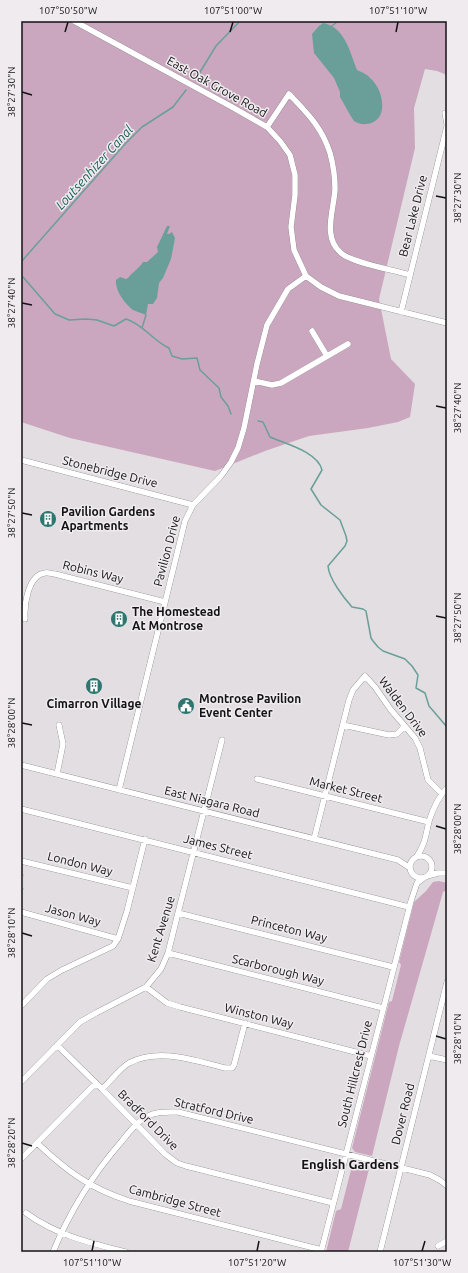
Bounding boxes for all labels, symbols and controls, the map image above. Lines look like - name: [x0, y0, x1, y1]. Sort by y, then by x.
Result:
- text: 107°50'50"W: [39, 5, 97, 16]
- text: 107°51'00"W: [204, 5, 262, 16]
- text: 107°51'10"W: [369, 5, 427, 16]
- street label: East Oak Grove Road: [165, 54, 269, 119]
- text: 38°27'30"N: [6, 67, 17, 117]
- water label: Loutsenhizer Canal: [53, 122, 136, 212]
- text: 38°27'30"N: [452, 173, 463, 223]
- street label: Bear Lake Drive: [396, 174, 429, 258]
- text: 38°27'40"N: [6, 278, 17, 328]
- text: 38°27'40"N: [452, 383, 463, 433]
- street label: Stonebridge Drive: [61, 453, 159, 490]
- text: 38°27'50"N: [6, 488, 17, 538]
- place label: Pavilion Gardens Apartments: [61, 505, 155, 532]
- building icon: Pavilion Gardens Apartments: [38, 509, 58, 529]
- street label: Pavilion Drive: [151, 514, 182, 588]
- street label: Robins Way: [61, 558, 125, 585]
- text: 38°27'50"N: [452, 593, 463, 643]
- place label: The Homestead At Montrose: [132, 605, 220, 632]
- building icon: The Homestead At Montrose: [109, 609, 129, 629]
- street label: Walden Drive: [377, 674, 430, 739]
- building icon: Cimarron Village: [84, 676, 104, 696]
- place label: Montrose Pavilion Event Center: [199, 692, 301, 719]
- public building icon: Montrose Pavilion Event Center: [176, 696, 196, 716]
- place label: Cimarron Village: [47, 697, 141, 710]
- text: 38°28'00"N: [6, 698, 17, 748]
- street label: Market Street: [308, 774, 384, 805]
- street label: East Niagara Road: [163, 783, 261, 820]
- text: 38°28'00"N: [452, 804, 463, 854]
- street label: James Street: [182, 832, 254, 861]
- street label: London Way: [46, 849, 114, 878]
- street label: Kent Avenue: [144, 894, 177, 964]
- street label: Jason Way: [44, 901, 102, 928]
- text: 38°28'10"N: [6, 908, 17, 958]
- street label: Princeton Way: [250, 913, 329, 944]
- street label: Scarborough Way: [231, 952, 326, 987]
- street label: Winston Way: [223, 1001, 295, 1030]
- text: 38°28'10"N: [452, 1014, 463, 1064]
- street label: South Hillcrest Drive: [335, 1019, 374, 1129]
- street label: Dover Road: [389, 1082, 416, 1146]
- street label: Bradford Drive: [116, 1087, 181, 1152]
- street label: Stratford Drive: [173, 1095, 255, 1126]
- text: 38°28'20"N: [6, 1118, 17, 1168]
- district label: English Gardens: [301, 1157, 399, 1171]
- street label: Cambridge Street: [127, 1182, 223, 1219]
- text: 107°51'10"W: [63, 1257, 121, 1268]
- text: 107°51'20"W: [228, 1257, 286, 1268]
- text: 107°51'30"W: [393, 1257, 451, 1268]

